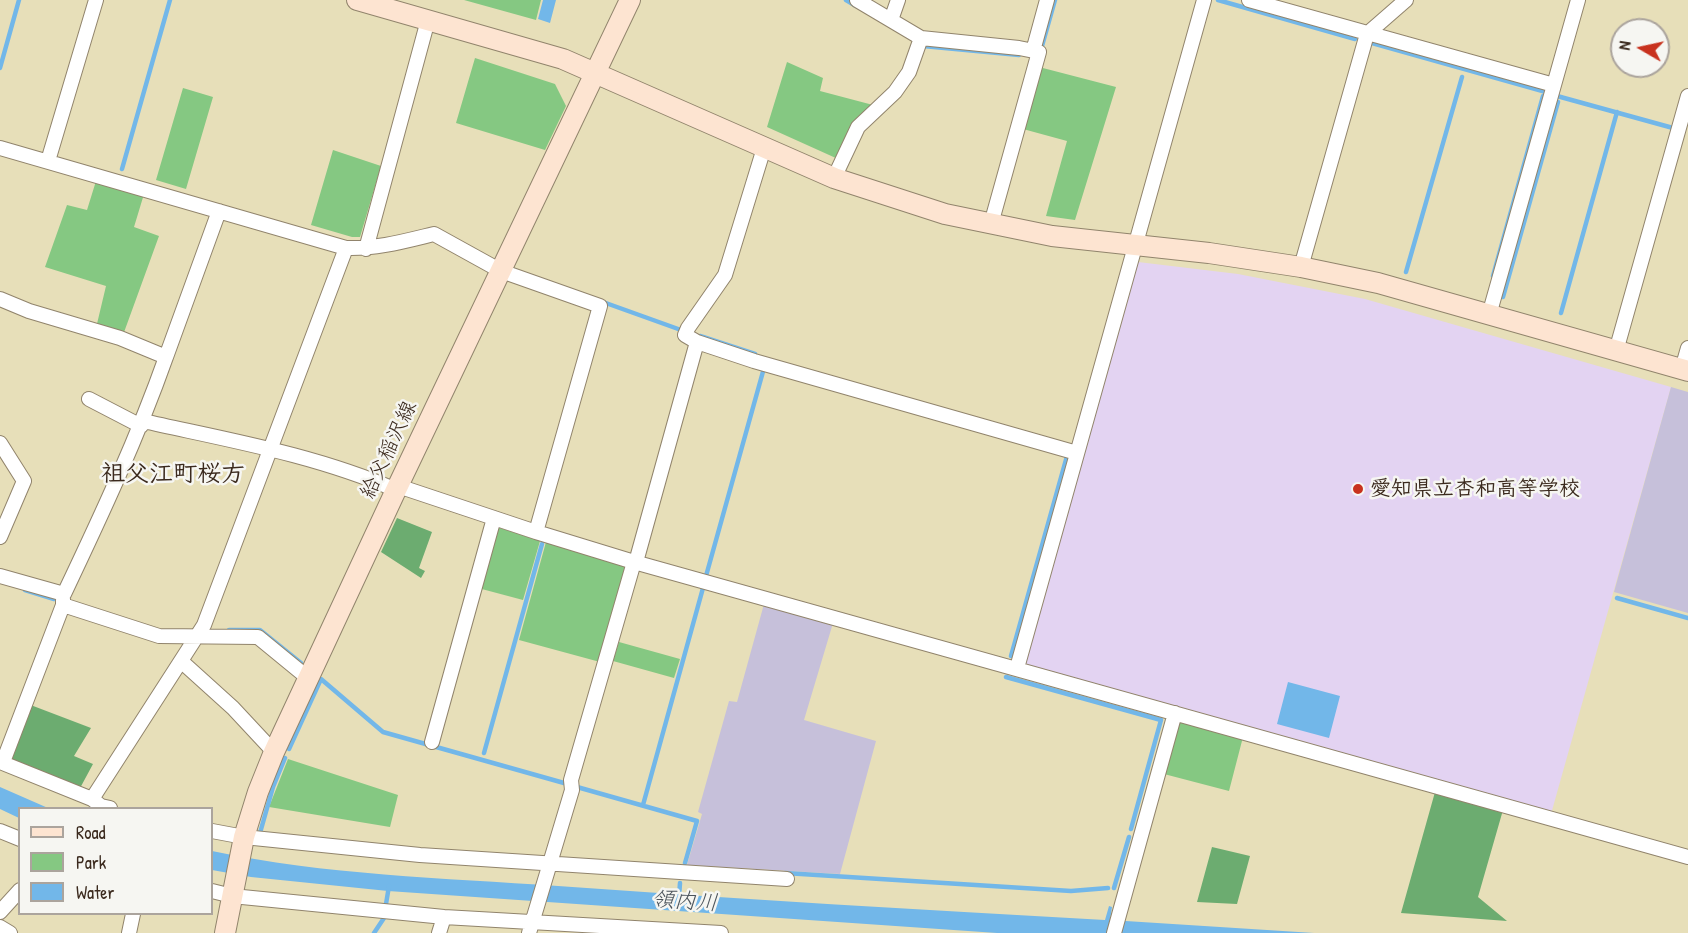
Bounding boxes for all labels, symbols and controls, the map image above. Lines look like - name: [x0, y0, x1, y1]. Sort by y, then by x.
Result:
- north arrow: [1610, 18, 1670, 78]
- text: N: [1613, 40, 1636, 51]
- street label: 給父稲沢線: [355, 397, 423, 503]
- district label: 祖父江町桜方: [101, 461, 245, 489]
- place label: 愛知県立杏和高等学校: [1370, 476, 1580, 502]
- marker: 愛知県立杏和高等学校: [1351, 482, 1365, 496]
- legend: [18, 807, 213, 915]
- text: Road: [76, 820, 106, 845]
- text: Park: [76, 850, 106, 875]
- text: Water: [76, 880, 114, 905]
- water label: 領内川: [651, 887, 719, 917]

